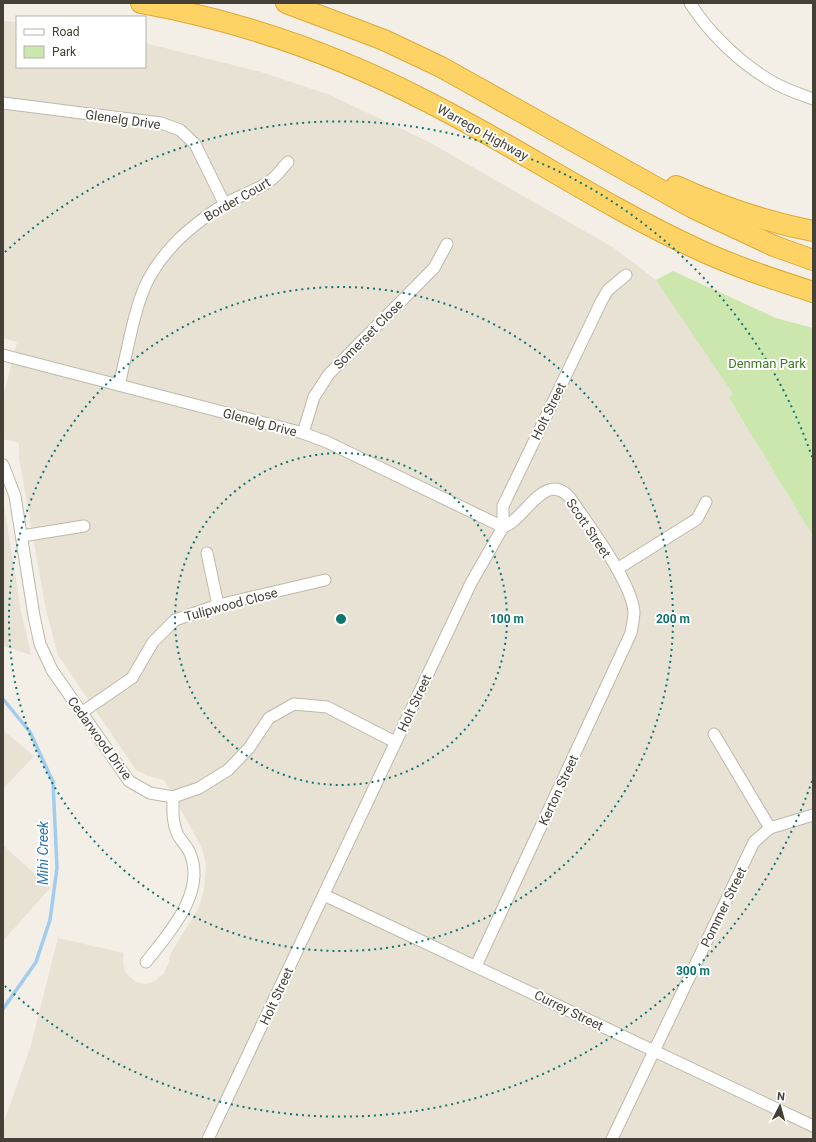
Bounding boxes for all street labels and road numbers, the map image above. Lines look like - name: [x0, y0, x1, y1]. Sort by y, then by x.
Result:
- street label: Warrego Highway: [435, 101, 531, 164]
- street label: Glenelg Drive: [84, 107, 162, 132]
- street label: Border Court: [202, 175, 273, 224]
- street label: Somerset Close: [331, 297, 406, 372]
- street label: Holt Street: [528, 380, 569, 442]
- street label: Glenelg Drive: [221, 405, 299, 440]
- street label: Scott Street: [563, 496, 614, 561]
- street label: Tulipwood Close: [183, 585, 279, 624]
- street label: Holt Street: [395, 672, 434, 734]
- street label: Cedarwood Drive: [65, 694, 135, 783]
- street label: Kerton Street: [536, 753, 581, 828]
- street label: Pommer Street: [698, 865, 749, 950]
- street label: Holt Street: [257, 965, 296, 1027]
- street label: Currey Street: [532, 987, 606, 1034]

